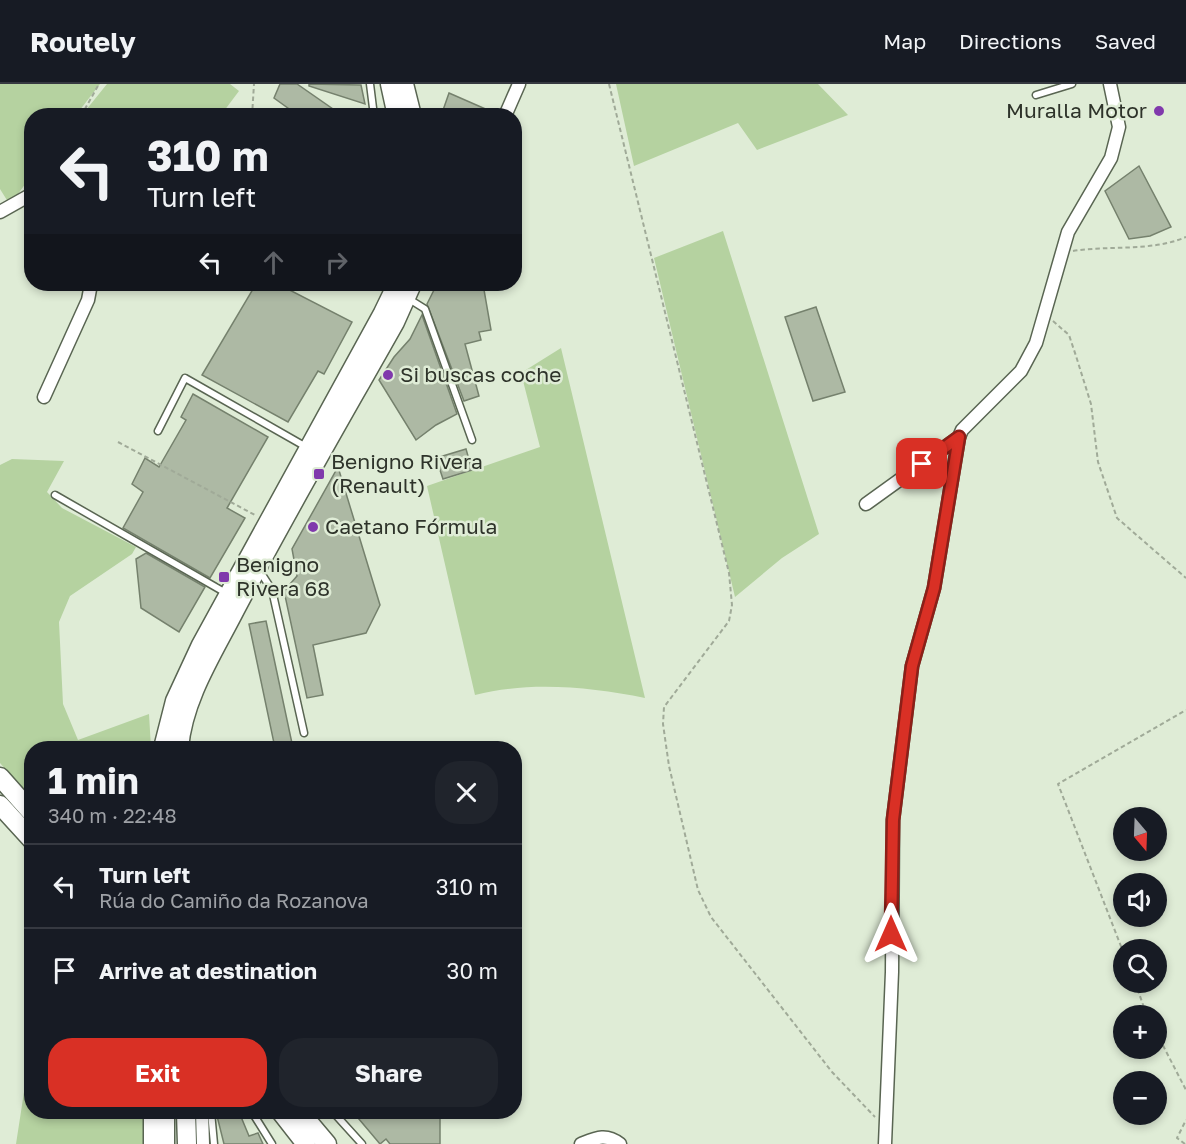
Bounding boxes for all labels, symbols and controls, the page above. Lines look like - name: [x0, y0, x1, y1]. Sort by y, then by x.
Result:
- text: Routely: [30, 25, 136, 58]
- text: Map: [883, 28, 926, 54]
- text: Directions: [959, 28, 1062, 54]
- text: Saved: [1095, 28, 1156, 54]
- place label: Muralla Motor: [1006, 97, 1147, 123]
- marker: Muralla Motor: [1152, 104, 1166, 118]
- text: 310 m: [147, 130, 269, 180]
- icon: left: [48, 132, 126, 210]
- text: Turn left: [147, 181, 256, 213]
- icon: left: [194, 246, 227, 279]
- icon: ahead: [257, 246, 290, 279]
- icon: right: [320, 246, 353, 279]
- place label: Si buscas coche: [400, 361, 561, 387]
- marker: Si buscas coche: [381, 368, 395, 382]
- pin: [896, 438, 947, 489]
- icon: arrive: [905, 447, 938, 480]
- place label: Benigno Rivera (Renault): [331, 448, 483, 498]
- marker: Benigno Rivera (Renault): [312, 467, 326, 481]
- place label: Caetano Fórmula: [325, 513, 497, 539]
- marker: Caetano Fórmula: [306, 520, 320, 534]
- place label: Benigno Rivera 68: [236, 551, 330, 601]
- marker: Benigno Rivera 68: [217, 570, 231, 584]
- text: 1 min: [48, 759, 139, 802]
- button: close: [435, 761, 498, 824]
- text: 340 m · 22:48: [48, 803, 177, 827]
- north arrow: [1113, 807, 1167, 861]
- map controls: [1113, 807, 1167, 1125]
- text: Turn left: [99, 861, 190, 888]
- icon: left: [48, 870, 81, 903]
- text: 310 m: [436, 873, 498, 900]
- button: sound: [1113, 873, 1167, 927]
- text: Rúa do Camiño da Rozanova: [99, 888, 368, 912]
- position arrow: [859, 902, 923, 966]
- button: search: [1113, 939, 1167, 993]
- icon: arrive: [48, 954, 81, 987]
- text: Arrive at destination: [99, 957, 317, 984]
- text: 30 m: [447, 957, 498, 984]
- button: +: [1113, 1005, 1167, 1059]
- button: Exit: [48, 1038, 267, 1107]
- button: Share: [279, 1038, 498, 1107]
- button: −: [1113, 1071, 1167, 1125]

